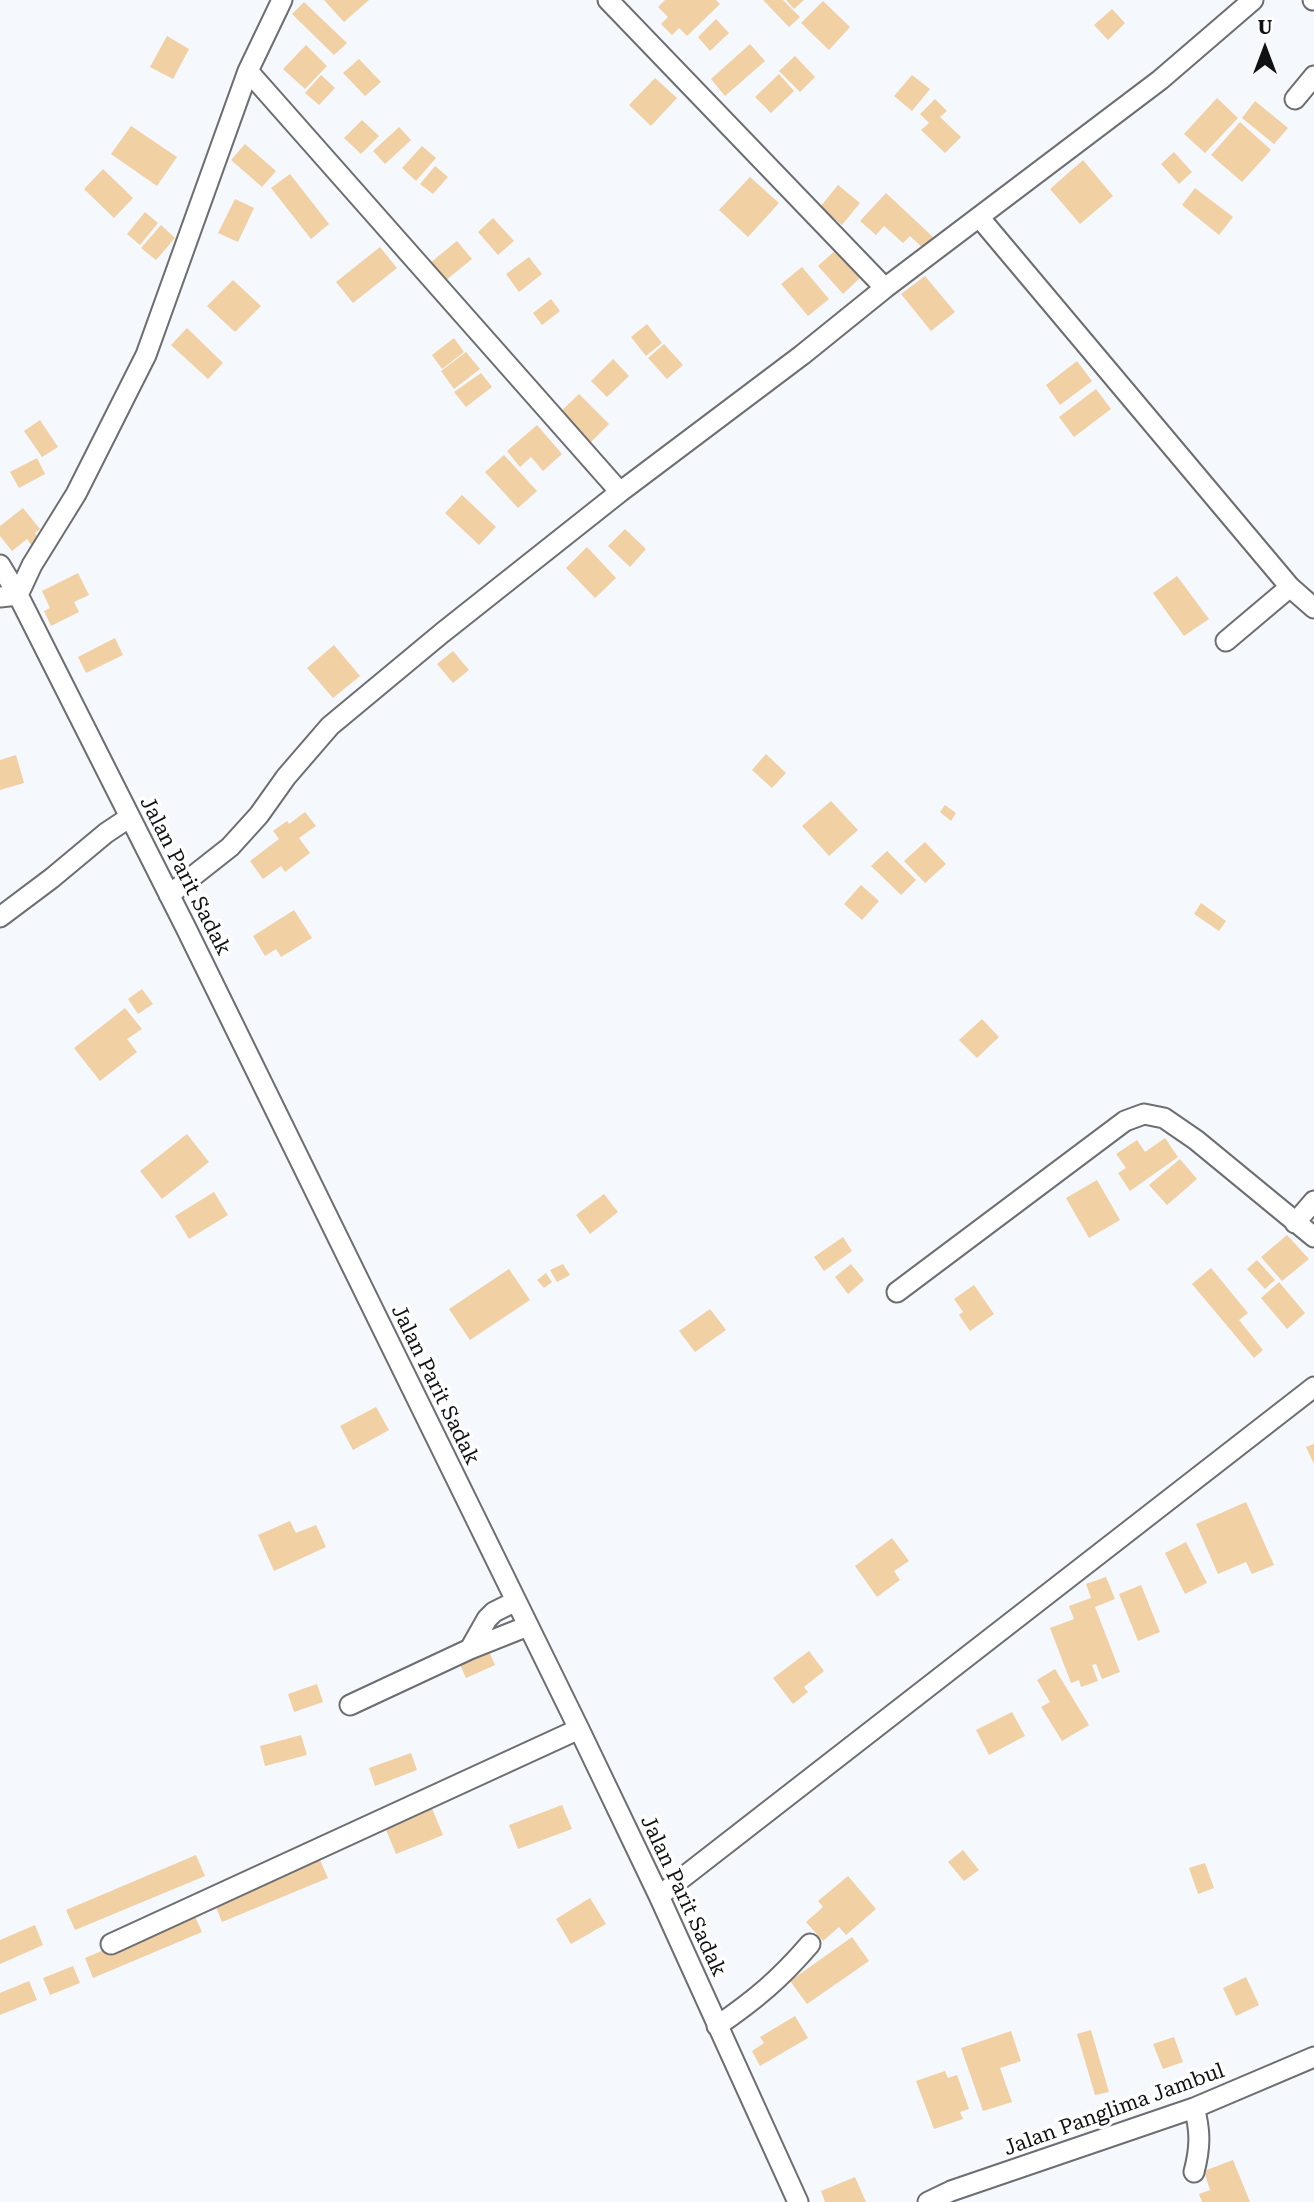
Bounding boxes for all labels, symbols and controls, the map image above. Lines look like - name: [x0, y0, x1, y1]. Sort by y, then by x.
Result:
- north arrow: [1230, 14, 1300, 84]
- text: U: [1258, 16, 1272, 39]
- street label: Jalan Parit Sadak: [134, 792, 236, 960]
- street label: Jalan Parit Sadak: [385, 1301, 485, 1469]
- street label: Jalan Parit Sadak: [635, 1811, 731, 1981]
- street label: Jalan Panglima Jambul: [1000, 2058, 1228, 2162]

